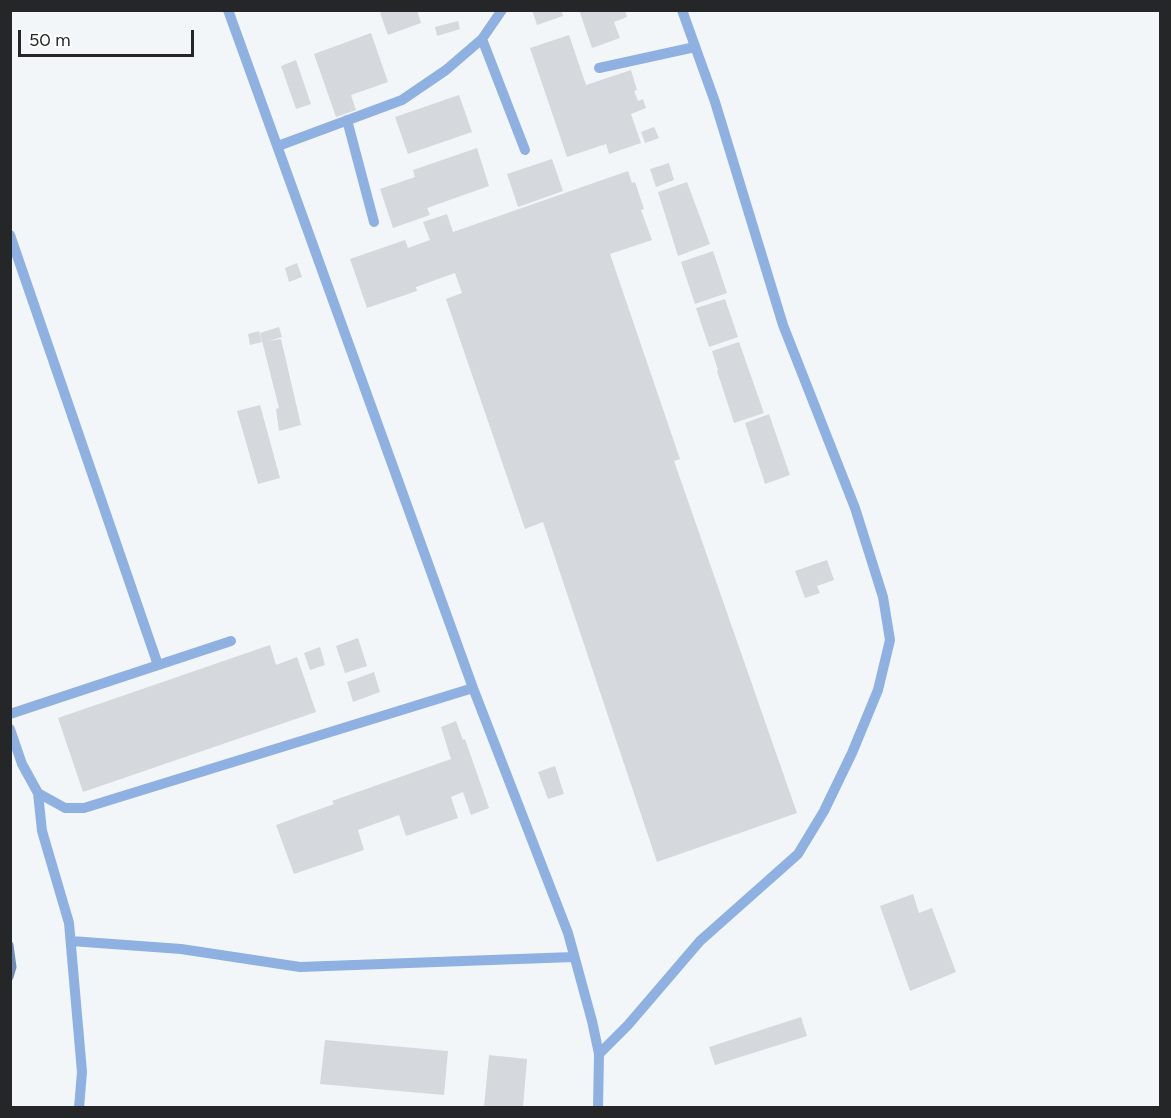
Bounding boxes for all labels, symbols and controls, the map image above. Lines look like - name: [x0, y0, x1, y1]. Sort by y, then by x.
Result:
- scale bar: [21, 18, 196, 56]
- text: 50 m: [29, 29, 71, 51]

